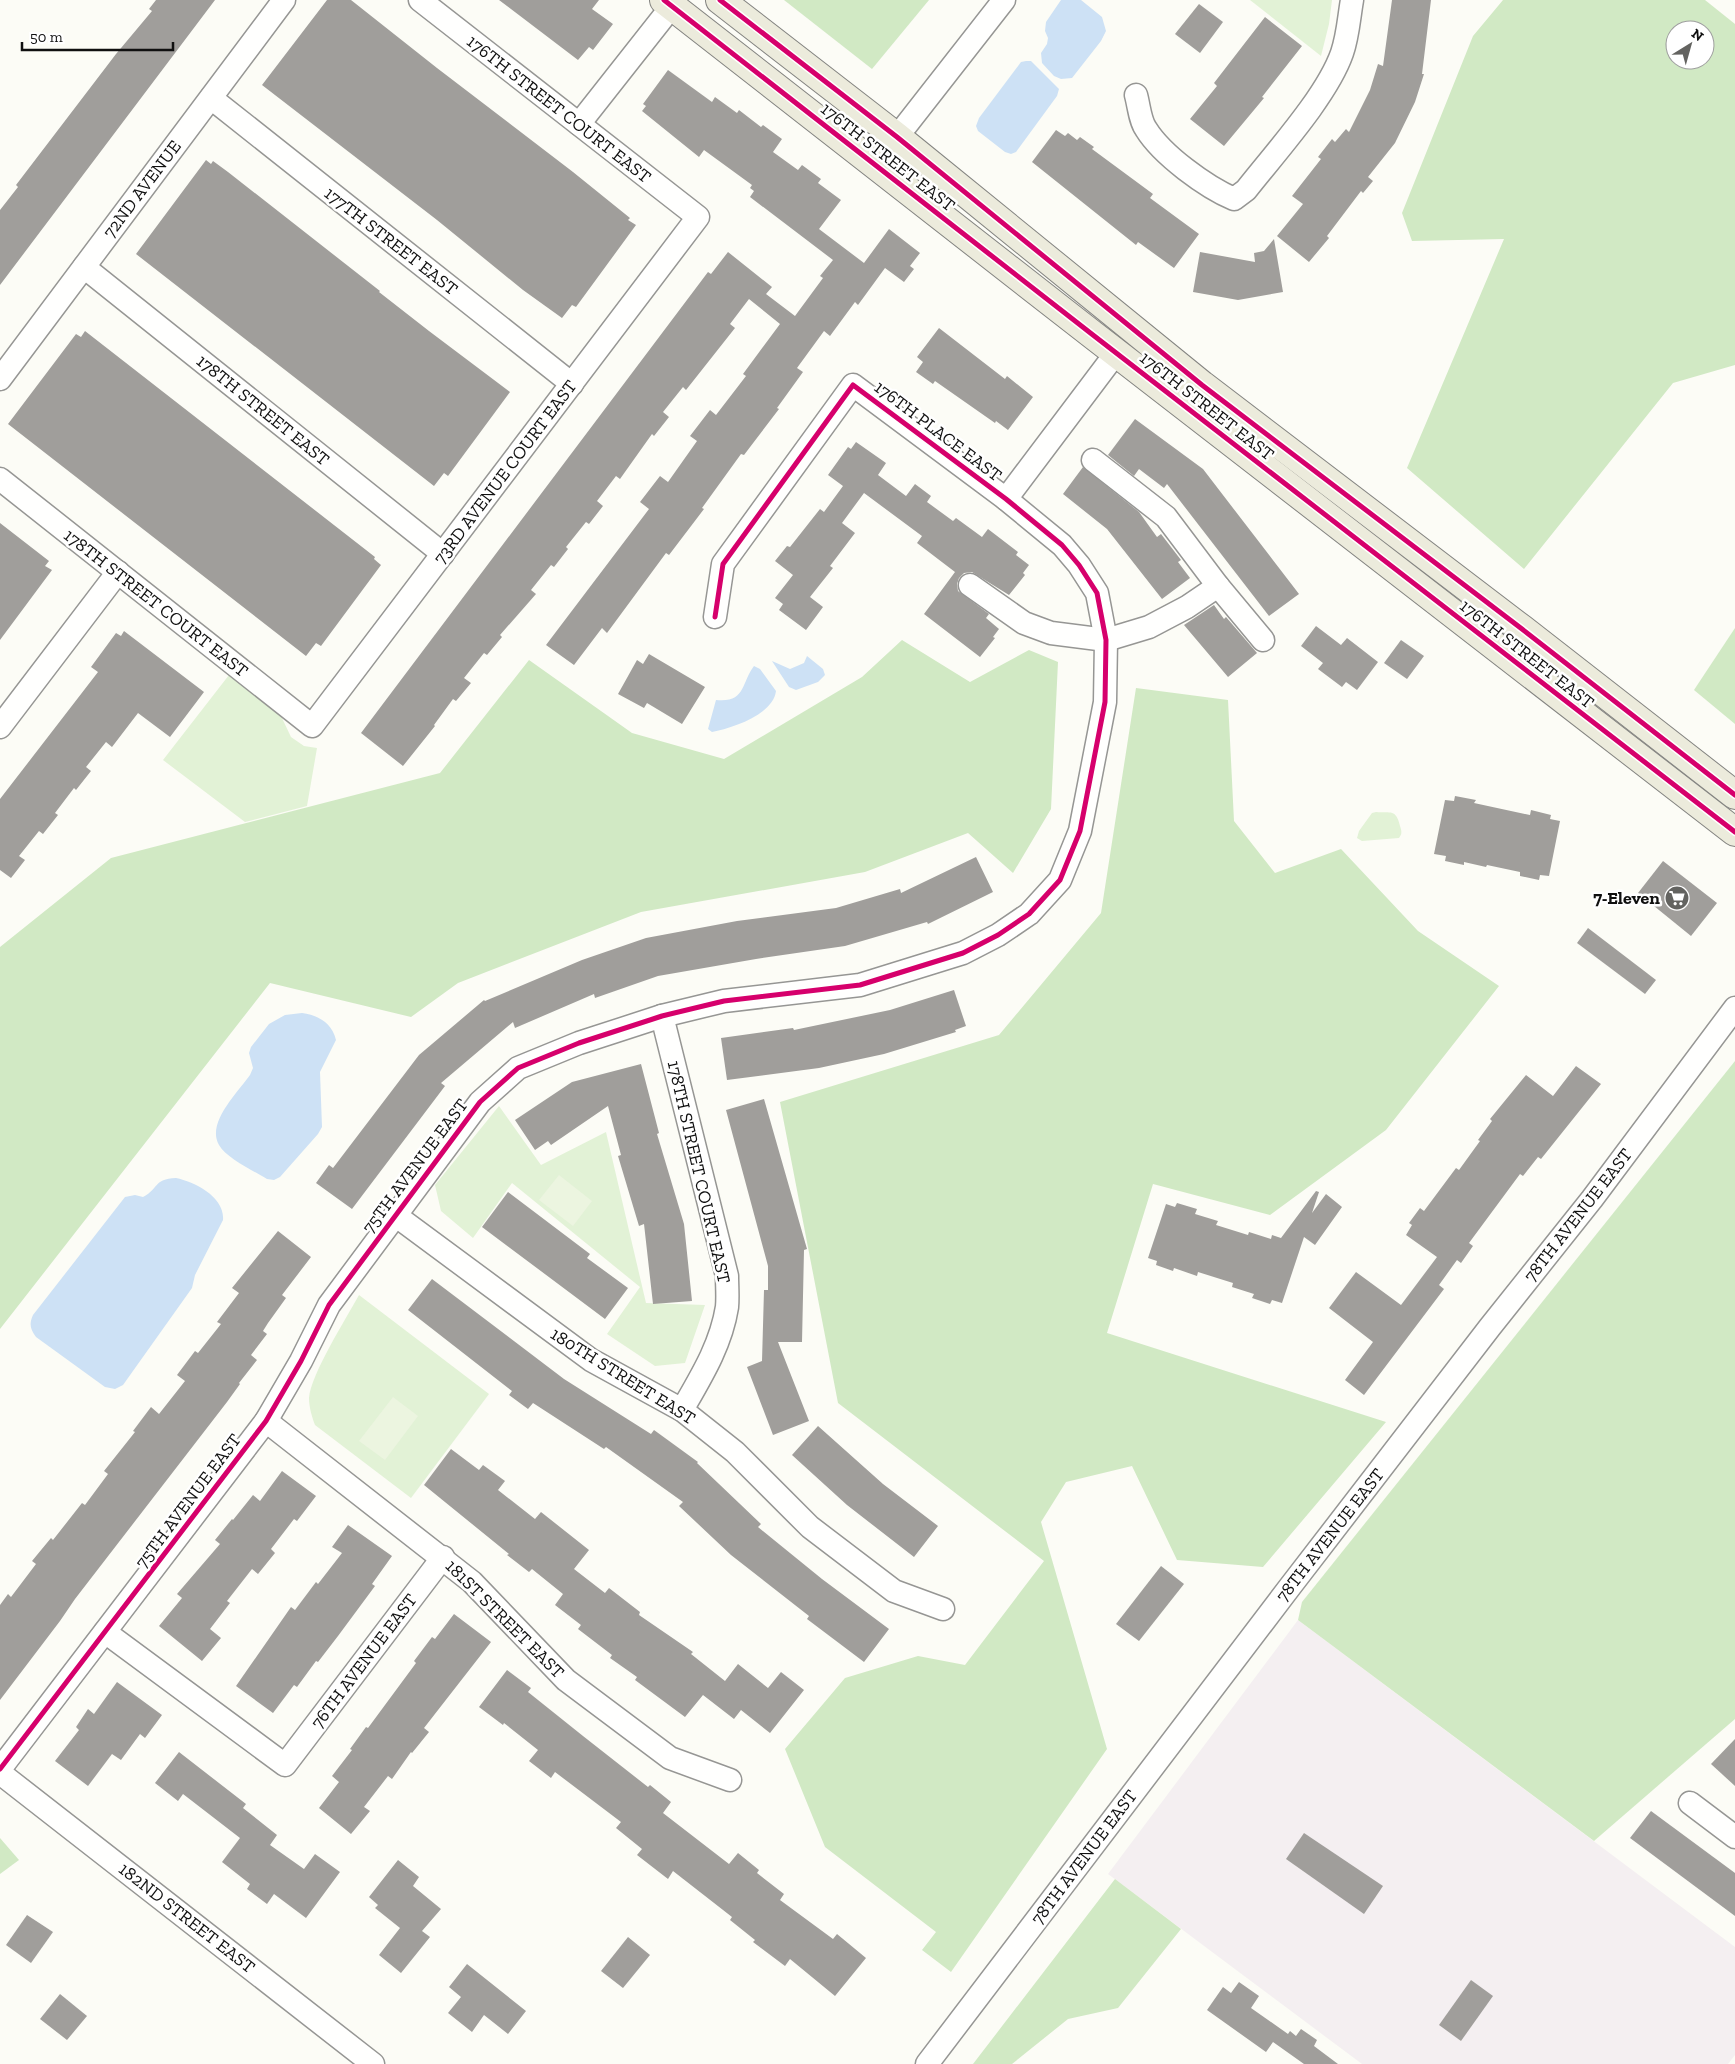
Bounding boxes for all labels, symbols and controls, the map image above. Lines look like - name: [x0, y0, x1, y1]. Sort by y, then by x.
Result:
- scale bar: [22, 20, 174, 52]
- north arrow: [1665, 20, 1715, 70]
- text: N: [1688, 25, 1707, 45]
- text: 50 m: [30, 28, 63, 46]
- street label: 176TH STREET COURT EAST: [462, 30, 656, 188]
- street label: 176TH STREET EAST: [816, 98, 960, 216]
- street label: 72ND AVENUE: [98, 136, 186, 242]
- street label: 177TH STREET EAST: [320, 182, 462, 300]
- street label: 176TH STREET EAST: [1135, 347, 1279, 465]
- street label: 178TH STREET EAST: [192, 350, 334, 470]
- street label: 73RD AVENUE COURT EAST: [429, 376, 581, 568]
- street label: 176TH PLACE EAST: [870, 376, 1006, 486]
- street label: 178TH STREET COURT EAST: [59, 524, 253, 682]
- street label: 176TH STREET EAST: [1455, 595, 1599, 713]
- supermarket icon: 7-Eleven: [1664, 885, 1690, 911]
- place label: 7-Eleven: [1593, 887, 1660, 909]
- street label: 178TH STREET COURT EAST: [663, 1058, 735, 1286]
- street label: 75TH AVENUE EAST: [357, 1094, 473, 1238]
- street label: 78TH AVENUE EAST: [1519, 1144, 1637, 1286]
- street label: 180TH STREET EAST: [547, 1323, 699, 1429]
- street label: 75TH AVENUE EAST: [130, 1429, 246, 1573]
- street label: 78TH AVENUE EAST: [1271, 1464, 1389, 1606]
- street label: 181ST STREET EAST: [441, 1555, 569, 1683]
- street label: 76TH AVENUE EAST: [306, 1589, 422, 1733]
- street label: 78TH AVENUE EAST: [1026, 1785, 1142, 1929]
- street label: 182ND STREET EAST: [114, 1858, 260, 1978]

